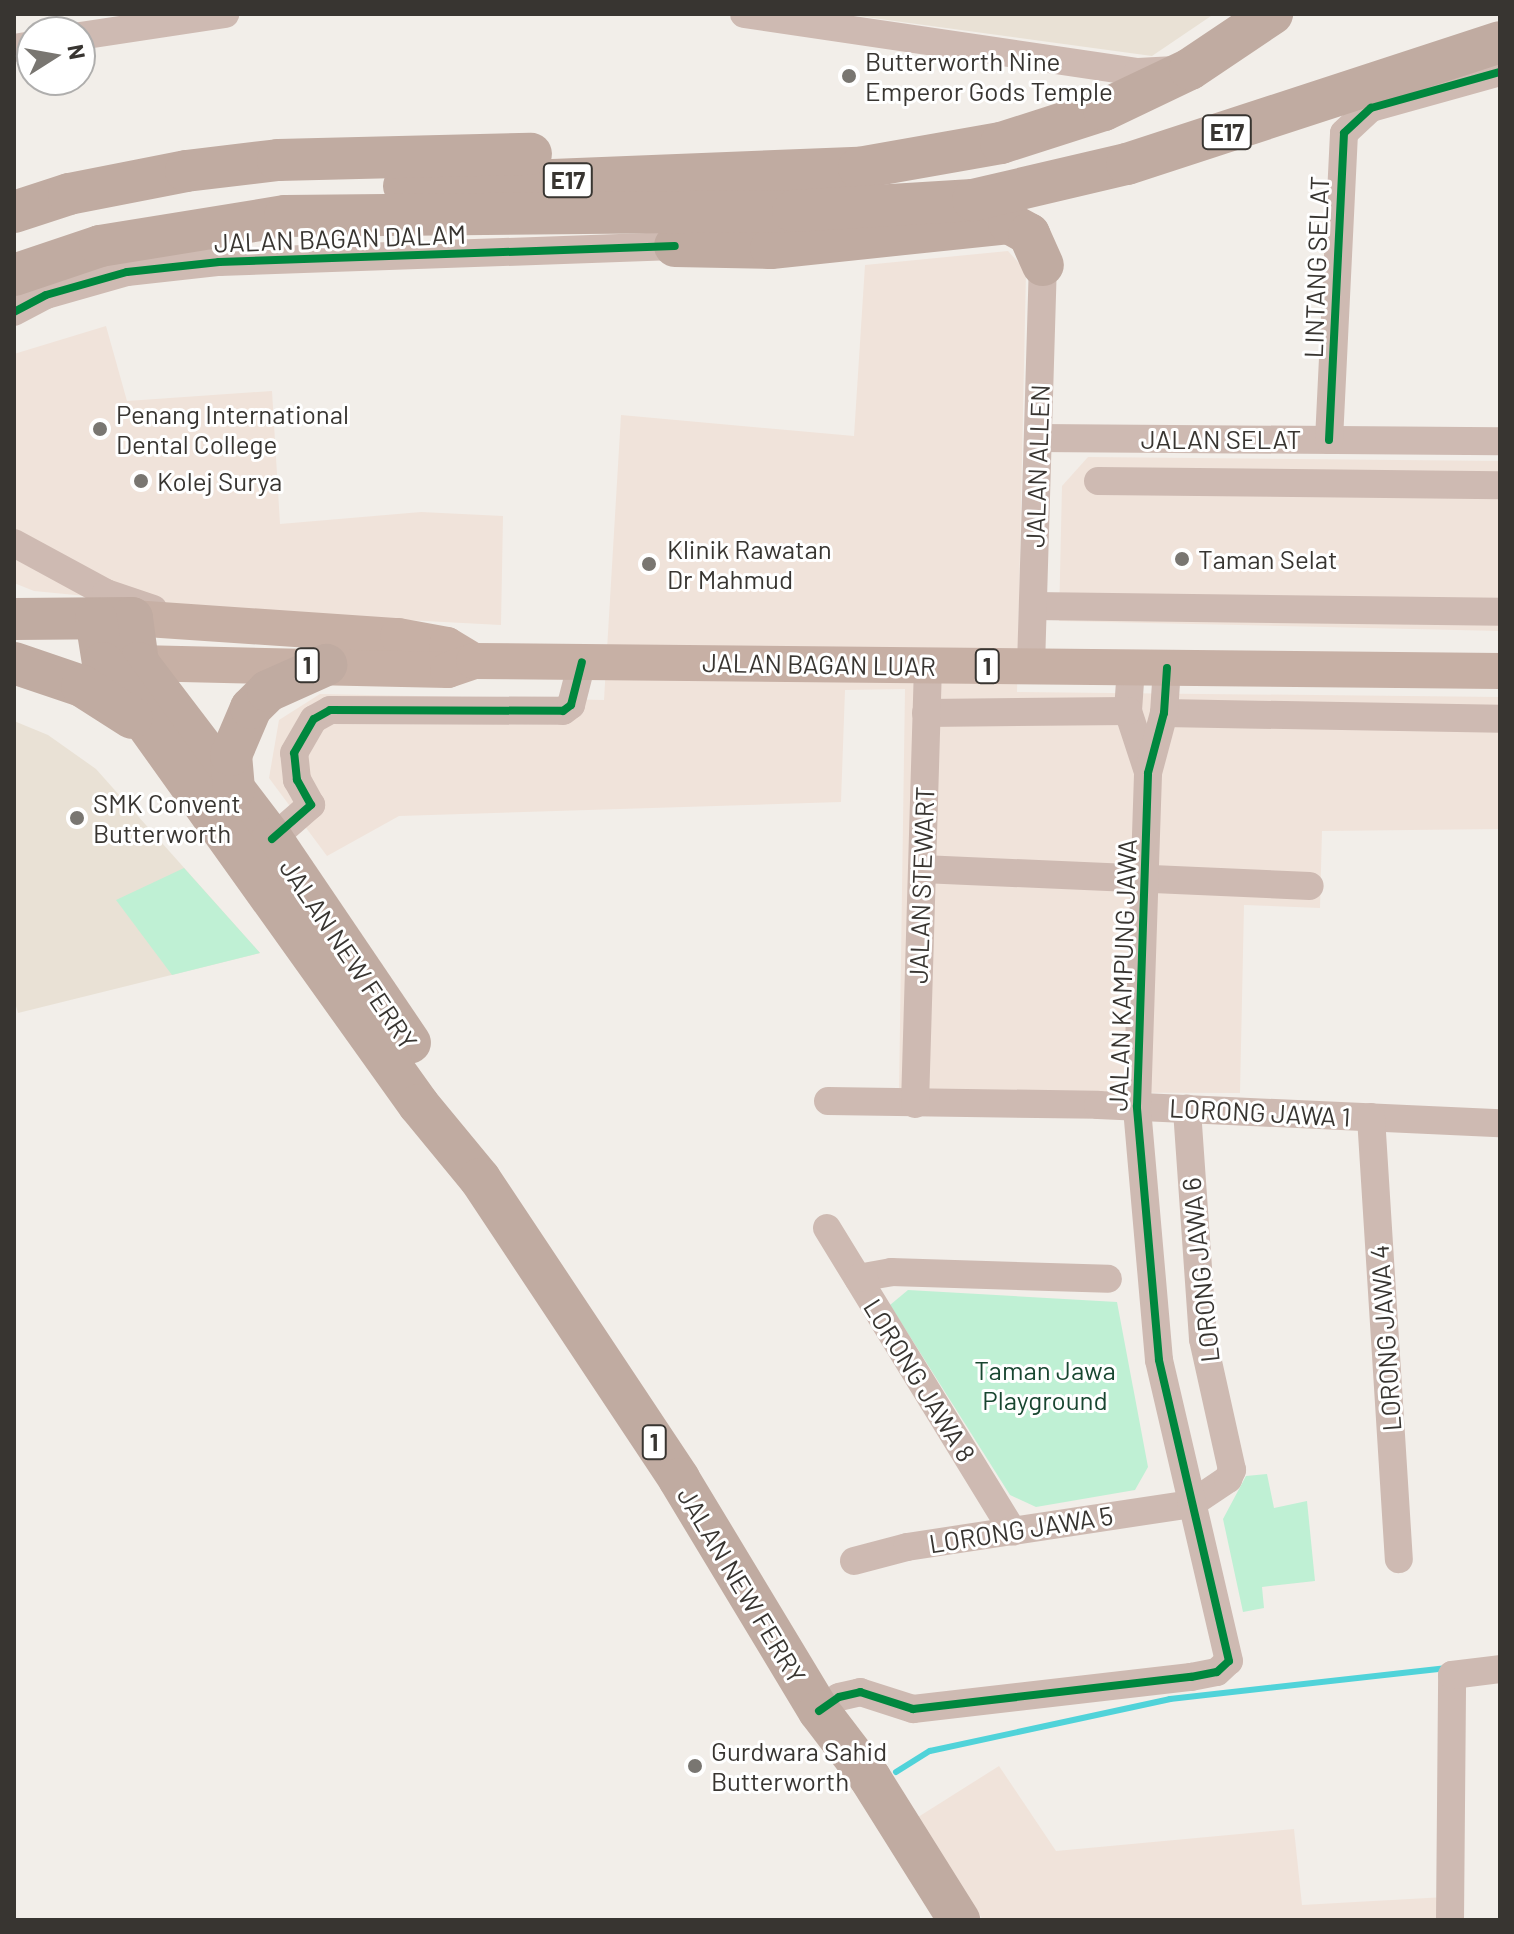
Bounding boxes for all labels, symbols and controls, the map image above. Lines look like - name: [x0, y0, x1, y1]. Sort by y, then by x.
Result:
- north arrow: [16, 16, 96, 96]
- text: N: [63, 42, 92, 61]
- place label: Butterworth Nine Emperor Gods Temple: [865, 45, 1113, 106]
- marker: Butterworth Nine Emperor Gods Temple: [840, 67, 858, 85]
- road number: E17: [1201, 112, 1253, 152]
- road number: E17: [542, 160, 594, 200]
- street label: LINTANG SELAT: [1297, 175, 1335, 359]
- street label: JALAN BAGAN DALAM: [213, 218, 467, 258]
- street label: JALAN ALLEN: [1019, 384, 1055, 548]
- place label: Penang International Dental College: [116, 398, 349, 460]
- marker: Penang International Dental College: [91, 420, 109, 438]
- street label: JALAN SELAT: [1141, 423, 1301, 455]
- place label: Kolej Surya: [157, 465, 282, 497]
- marker: Kolej Surya: [132, 472, 150, 490]
- place label: Klinik Rawatan Dr Mahmud: [667, 533, 832, 594]
- place label: Taman Selat: [1198, 543, 1337, 575]
- marker: Taman Selat: [1173, 550, 1191, 568]
- marker: Klinik Rawatan Dr Mahmud: [638, 553, 660, 575]
- road number: 1: [293, 645, 321, 685]
- street label: JALAN BAGAN LUAR: [702, 646, 936, 682]
- road number: 1: [973, 646, 1001, 686]
- street label: JALAN STEWART: [902, 786, 940, 984]
- place label: SMK Convent Butterworth: [93, 787, 241, 848]
- marker: SMK Convent Butterworth: [68, 809, 86, 827]
- street label: JALAN KAMPUNG JAWA: [1102, 838, 1142, 1112]
- street label: JALAN NEW FERRY: [274, 853, 424, 1055]
- street label: LORONG JAWA 1: [1169, 1092, 1351, 1132]
- street label: LORONG JAWA 6: [1175, 1176, 1225, 1364]
- street label: LORONG JAWA 4: [1363, 1244, 1407, 1432]
- street label: LORONG JAWA 8: [858, 1293, 982, 1467]
- park label: Taman Jawa Playground: [974, 1354, 1116, 1416]
- road number: 1: [640, 1422, 668, 1462]
- street label: JALAN NEW FERRY: [671, 1481, 813, 1689]
- street label: LORONG JAWA 5: [927, 1499, 1115, 1559]
- place label: Gurdwara Sahid Butterworth: [711, 1735, 887, 1796]
- marker: Gurdwara Sahid Butterworth: [686, 1757, 704, 1775]

